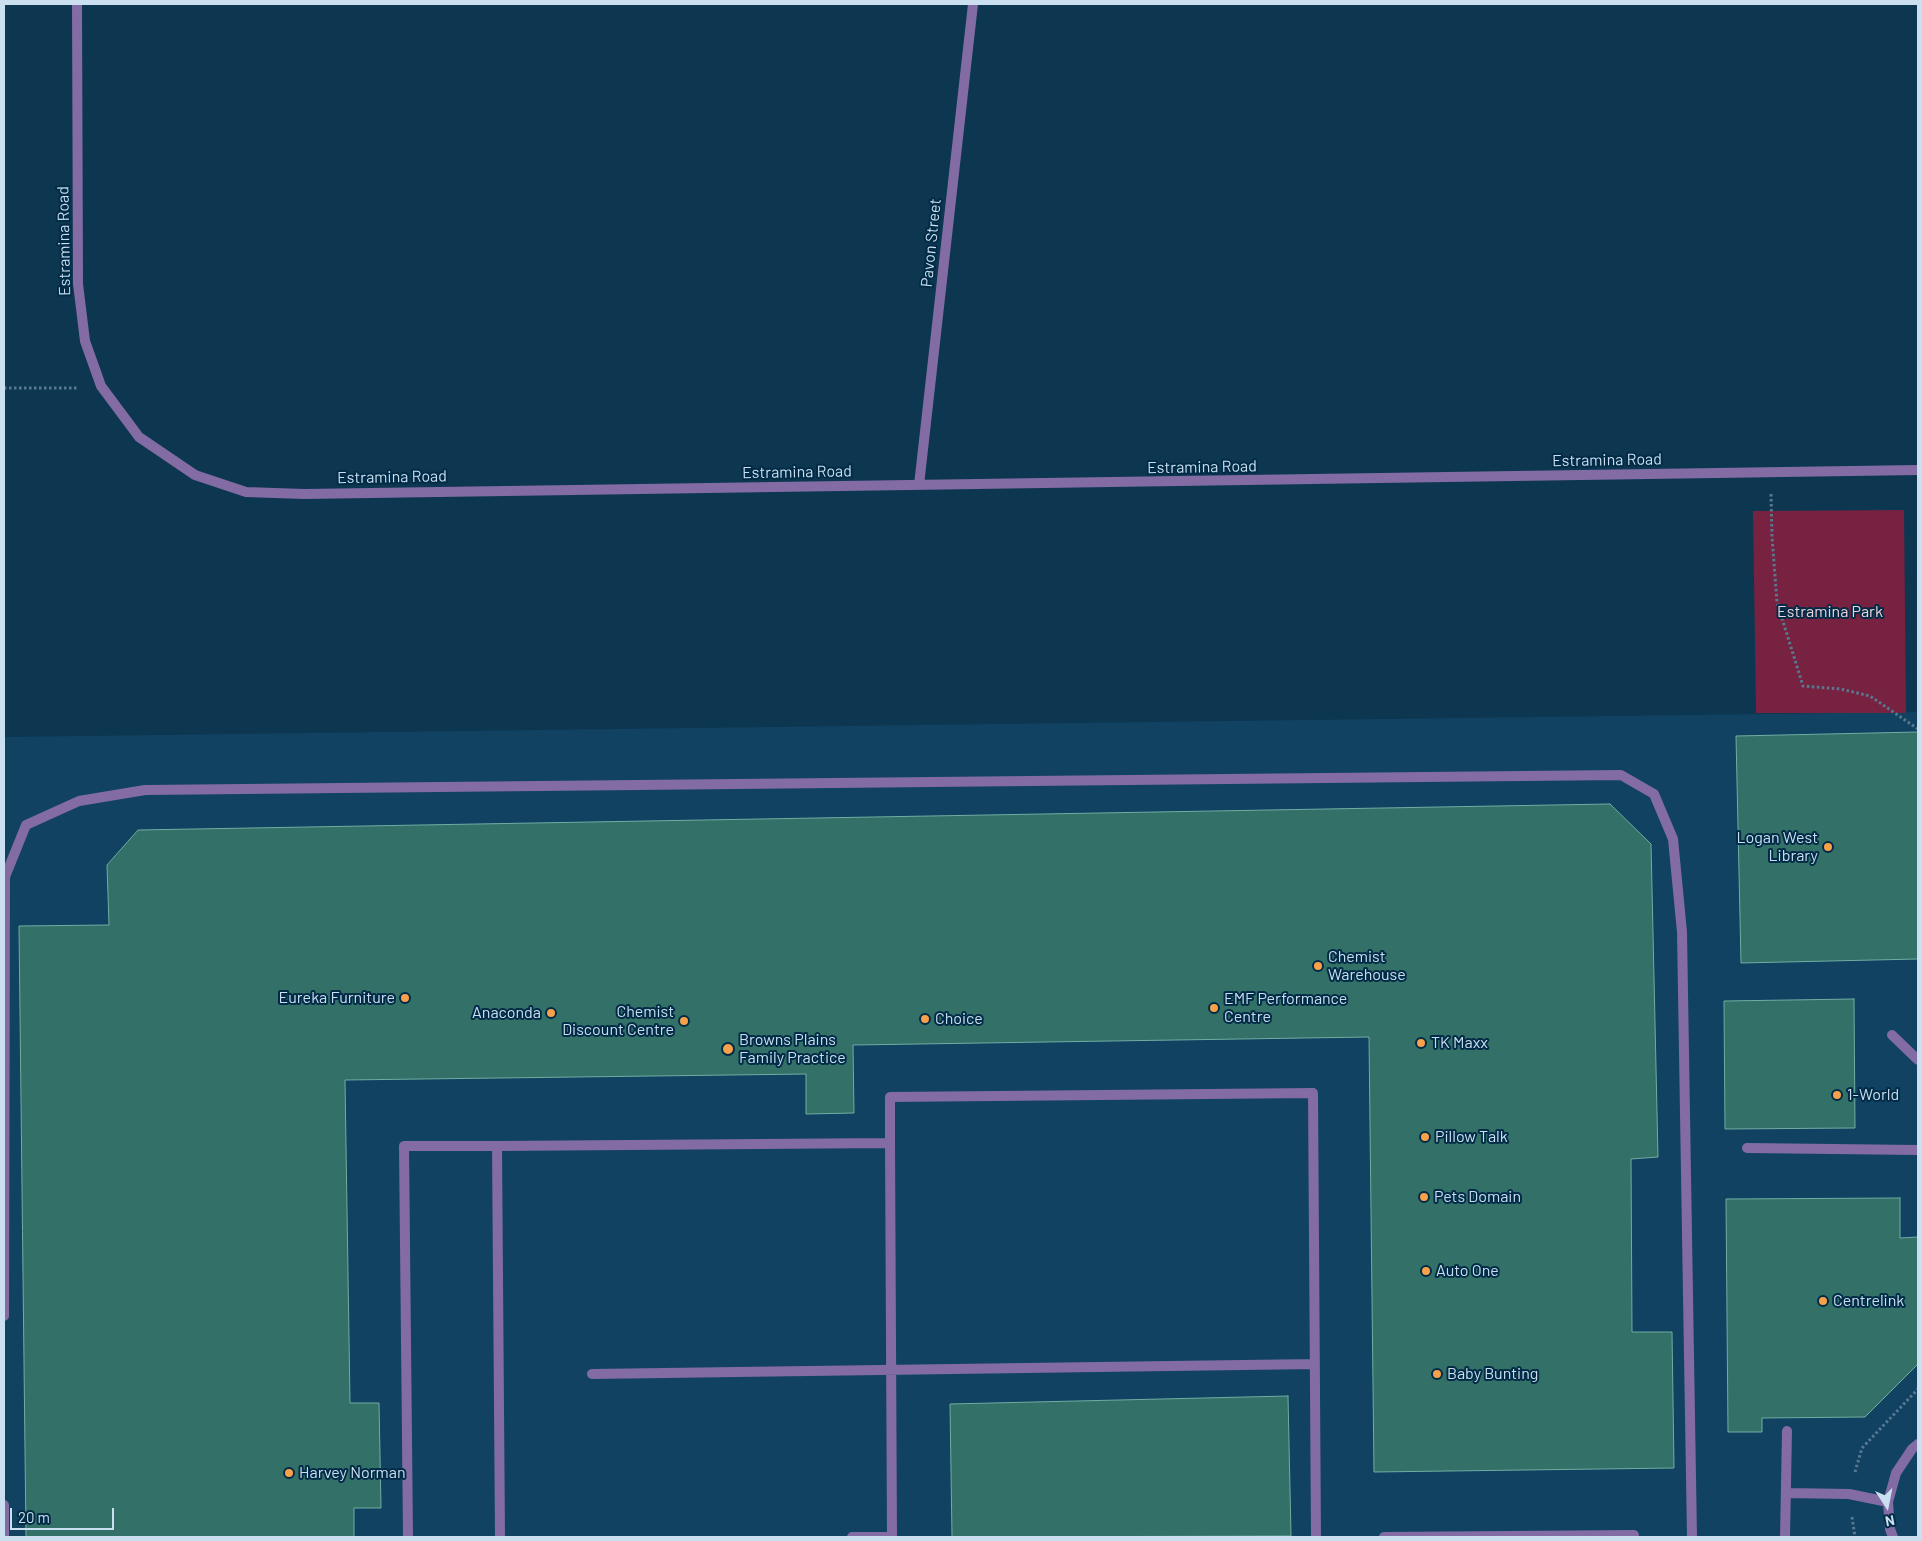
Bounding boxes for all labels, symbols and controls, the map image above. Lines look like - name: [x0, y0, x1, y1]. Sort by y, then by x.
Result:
- street label: Estramina Road: [53, 186, 75, 296]
- street label: Pavon Street: [917, 198, 945, 288]
- street label: Estramina Road: [1552, 449, 1662, 471]
- street label: Estramina Road: [1147, 456, 1257, 478]
- street label: Estramina Road: [742, 461, 852, 483]
- street label: Estramina Road: [337, 466, 447, 488]
- park label: Estramina Park: [1777, 602, 1883, 622]
- place label: Logan West Library: [1736, 828, 1818, 866]
- marker: Logan West Library: [1822, 841, 1834, 853]
- place label: Chemist Warehouse: [1328, 947, 1406, 985]
- marker: Chemist Warehouse: [1312, 960, 1324, 972]
- place label: Eureka Furniture: [279, 988, 395, 1008]
- place label: EMF Performance Centre: [1224, 989, 1347, 1027]
- marker: Eureka Furniture: [399, 992, 411, 1004]
- place label: Chemist Discount Centre: [562, 1002, 674, 1040]
- marker: EMF Performance Centre: [1208, 1002, 1220, 1014]
- place label: Anaconda: [472, 1003, 541, 1023]
- marker: Anaconda: [545, 1007, 557, 1019]
- place label: Choice: [935, 1009, 983, 1029]
- marker: Choice: [919, 1013, 931, 1025]
- marker: Chemist Discount Centre: [678, 1015, 690, 1027]
- place label: Browns Plains Family Practice: [739, 1030, 846, 1068]
- place label: TK Maxx: [1431, 1033, 1488, 1053]
- marker: TK Maxx: [1415, 1037, 1427, 1049]
- marker: Browns Plains Family Practice: [721, 1042, 735, 1056]
- place label: 1-World: [1847, 1085, 1899, 1105]
- marker: 1-World: [1831, 1089, 1843, 1101]
- place label: Pillow Talk: [1435, 1127, 1508, 1147]
- marker: Pillow Talk: [1419, 1131, 1431, 1143]
- place label: Pets Domain: [1434, 1187, 1521, 1207]
- marker: Pets Domain: [1418, 1191, 1430, 1203]
- place label: Auto One: [1436, 1261, 1499, 1281]
- marker: Auto One: [1420, 1265, 1432, 1277]
- place label: Centrelink: [1833, 1291, 1904, 1311]
- marker: Centrelink: [1817, 1295, 1829, 1307]
- place label: Baby Bunting: [1447, 1364, 1538, 1384]
- marker: Baby Bunting: [1431, 1368, 1443, 1380]
- place label: Harvey Norman: [299, 1463, 406, 1483]
- marker: Harvey Norman: [283, 1467, 295, 1479]
- north arrow: [1862, 1481, 1912, 1531]
- scale bar: [12, 1498, 116, 1530]
- text: 20 m: [18, 1508, 50, 1526]
- text: N: [1884, 1512, 1896, 1530]

